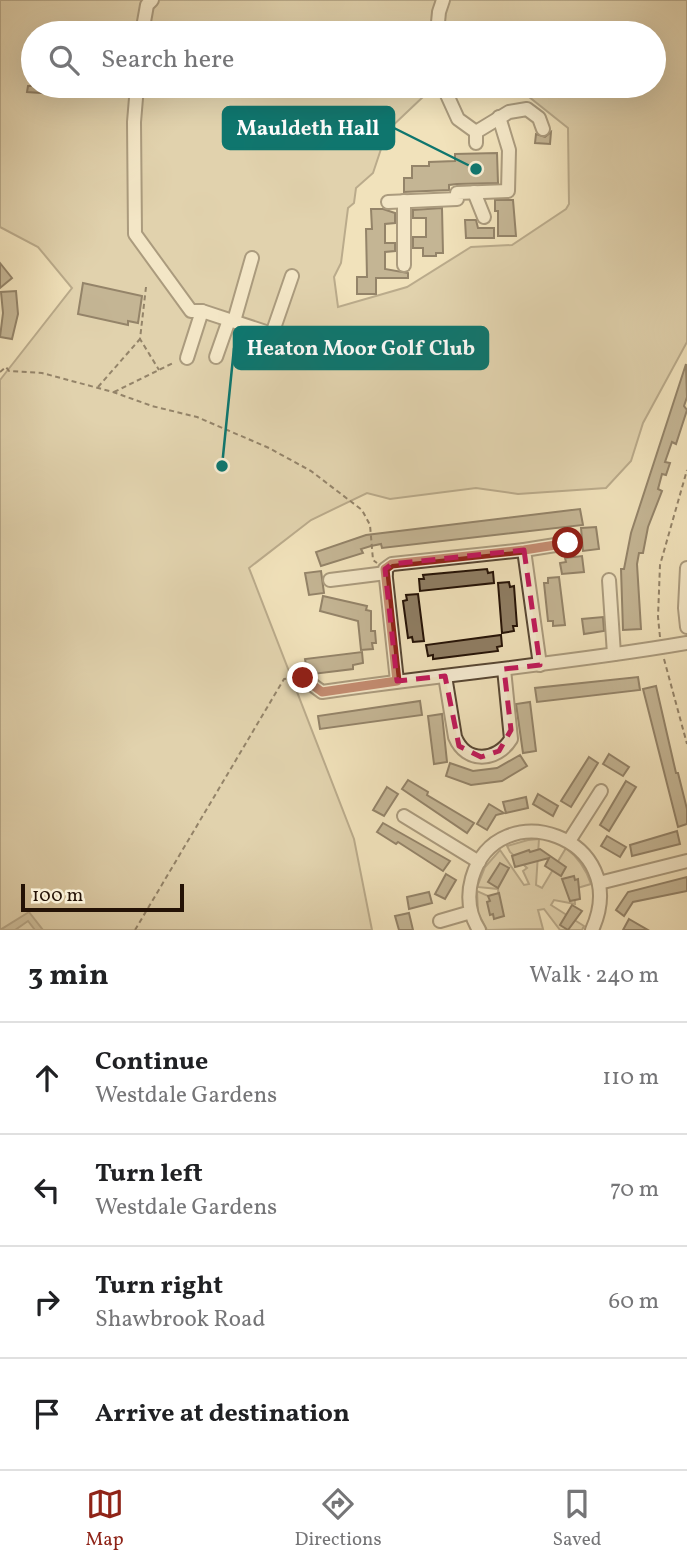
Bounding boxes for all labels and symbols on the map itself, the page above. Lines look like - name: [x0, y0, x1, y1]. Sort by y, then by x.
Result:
- callout: Mauldeth Hall: [223, 107, 394, 149]
- text: Mauldeth Hall: [236, 115, 380, 144]
- callout: Heaton Moor Golf Club: [234, 327, 488, 369]
- text: Heaton Moor Golf Club: [247, 335, 475, 364]
- route start: [552, 527, 583, 558]
- route end: [287, 662, 318, 693]
- scale bar: [21, 881, 184, 913]

